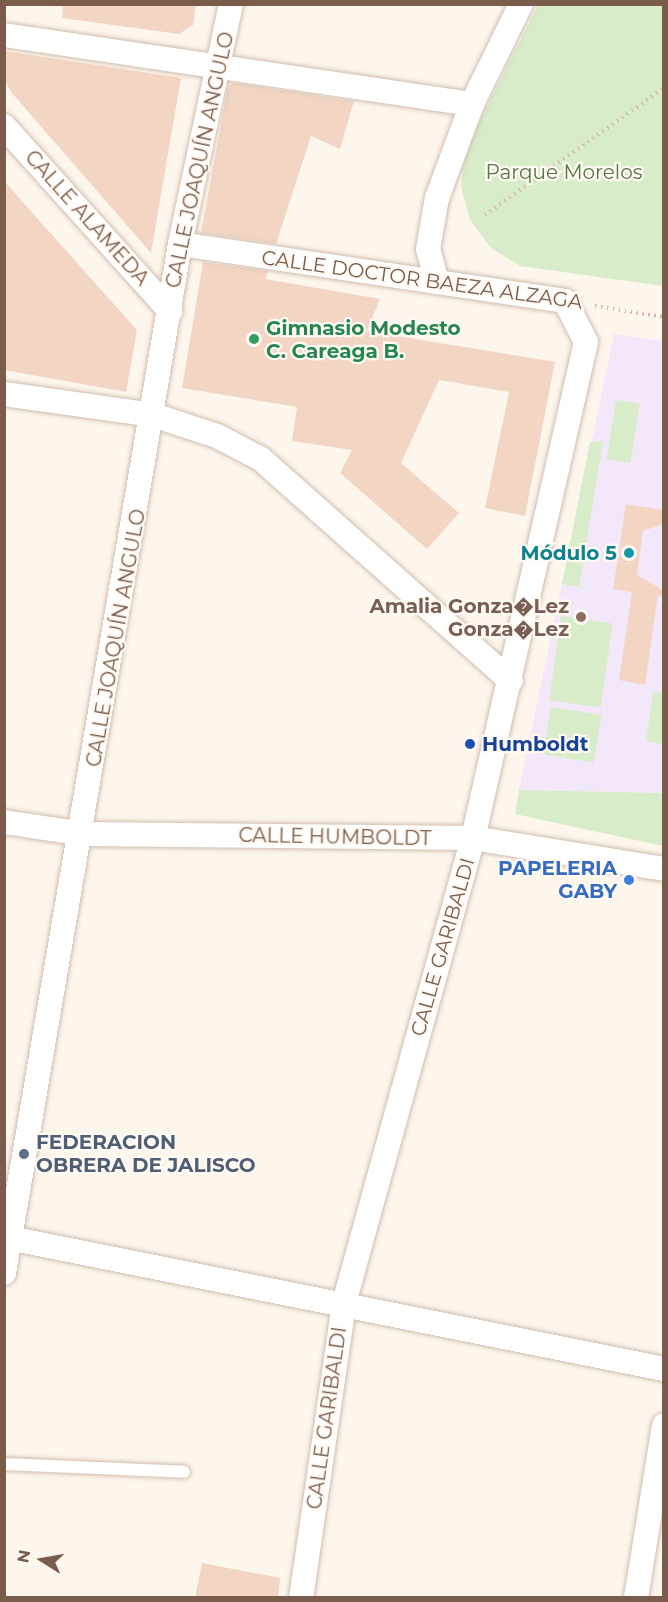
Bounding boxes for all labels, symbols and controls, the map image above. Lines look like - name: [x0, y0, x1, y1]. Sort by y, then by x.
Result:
- street label: CALLE JOAQUÍN ANGULO: [161, 30, 239, 290]
- street label: CALLE ALAMEDA: [20, 145, 154, 291]
- park label: Parque Morelos: [485, 160, 643, 184]
- street label: CALLE DOCTOR BAEZA ALZAGA: [260, 246, 584, 314]
- place label: Gimnasio Modesto C. Careaga B.: [266, 316, 461, 363]
- marker: Gimnasio Modesto C. Careaga B.: [247, 332, 261, 346]
- street label: CALLE JOAQUÍN ANGULO: [81, 507, 151, 769]
- place label: Módulo 5: [521, 541, 617, 565]
- marker: Módulo 5: [622, 546, 636, 560]
- place label: Amalia Gonza�Lez Gonza�Lez: [369, 594, 569, 641]
- marker: Amalia Gonza�Lez Gonza�Lez: [574, 610, 588, 624]
- place label: Humboldt: [482, 732, 588, 756]
- marker: Humboldt: [463, 737, 477, 751]
- street label: CALLE HUMBOLDT: [238, 823, 432, 851]
- street label: CALLE GARIBALDI: [406, 855, 480, 1039]
- place label: PAPELERIA GABY: [498, 856, 617, 903]
- marker: PAPELERIA GABY: [622, 873, 636, 887]
- place label: FEDERACION OBRERA DE JALISCO: [36, 1130, 256, 1177]
- marker: FEDERACION OBRERA DE JALISCO: [17, 1147, 31, 1161]
- street label: CALLE GARIBALDI: [302, 1325, 352, 1511]
- north arrow: [12, 1530, 72, 1590]
- text: N: [13, 1548, 34, 1565]

